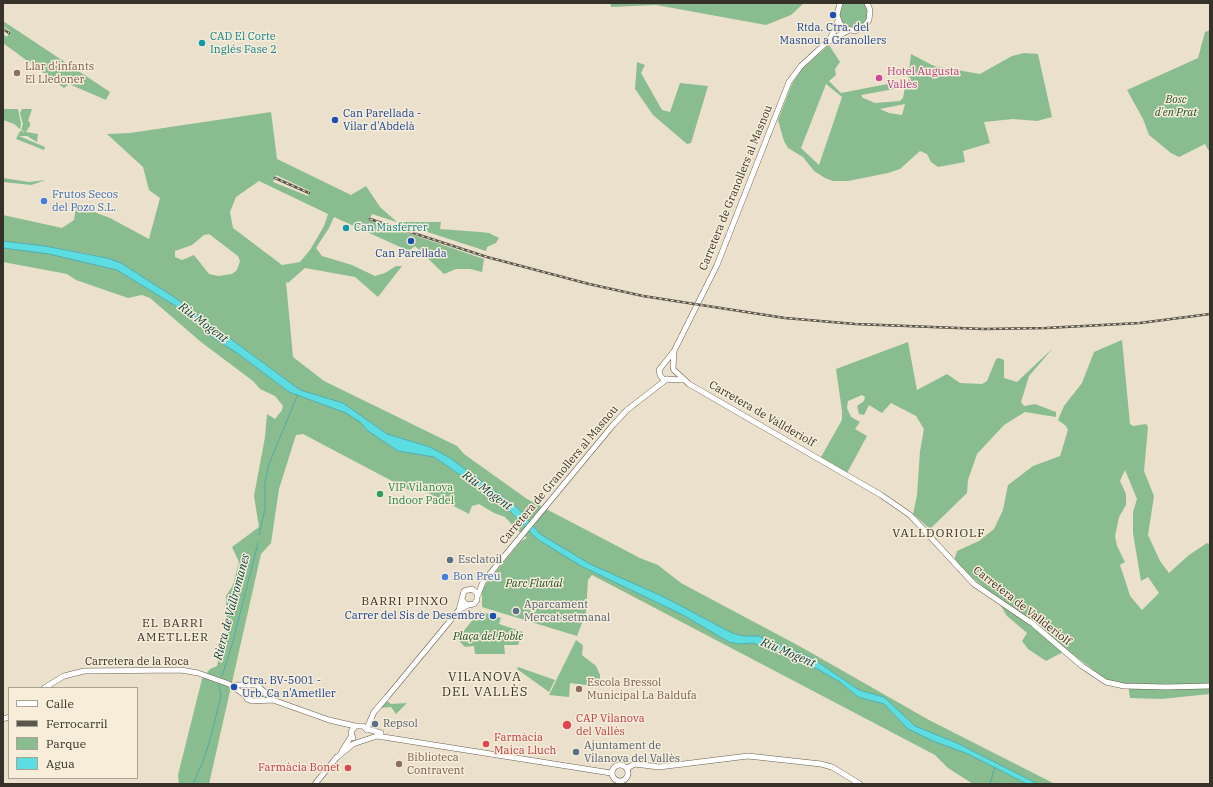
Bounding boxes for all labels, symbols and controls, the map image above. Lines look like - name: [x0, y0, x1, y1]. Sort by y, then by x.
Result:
- marker: Rtda. Ctra. del Masnou a Granollers: [828, 10, 838, 20]
- place label: Rtda. Ctra. del Masnou a Granollers: [780, 21, 886, 47]
- place label: CAD El Corte Inglés Fase 2: [210, 30, 277, 56]
- marker: CAD El Corte Inglés Fase 2: [197, 38, 207, 48]
- place label: Llar d'infants El Lledoner: [25, 60, 94, 86]
- place label: Hotel Augusta Vallès: [887, 65, 960, 91]
- marker: Llar d'infants El Lledoner: [12, 68, 22, 78]
- marker: Hotel Augusta Vallès: [874, 73, 884, 83]
- park label: Bosc d'en Prat: [1155, 93, 1197, 119]
- street label: Carretera de Granollers al Masnou: [697, 103, 775, 273]
- place label: Can Parellada - Vilar d'Abdelà: [343, 107, 421, 133]
- marker: Can Parellada - Vilar d'Abdelà: [330, 115, 340, 125]
- place label: Frutos Secos del Pozo S.L.: [52, 188, 118, 214]
- marker: Frutos Secos del Pozo S.L.: [39, 196, 49, 206]
- place label: Can Masferrer: [354, 221, 428, 235]
- marker: Can Masferrer: [341, 223, 351, 233]
- marker: Can Parellada: [406, 236, 416, 246]
- place label: Can Parellada: [375, 247, 447, 261]
- water label: Riu Mogent: [176, 300, 230, 346]
- street label: Carretera de Vallderiolf: [707, 378, 817, 450]
- street label: Carretera de Granollers al Masnou: [497, 403, 621, 547]
- water label: Riu Mogent: [459, 468, 515, 514]
- place label: VIP Vilanova Indoor Padel: [388, 481, 454, 507]
- marker: VIP Vilanova Indoor Padel: [375, 489, 385, 499]
- district label: VALLDORIOLF: [892, 527, 986, 541]
- water label: Riera de Vallromanes: [211, 552, 253, 662]
- place label: Esclatoil: [458, 553, 502, 567]
- marker: Esclatoil: [445, 555, 455, 565]
- street label: Carretera de Vallderiolf: [970, 564, 1074, 648]
- place label: Bon Preu: [453, 570, 500, 584]
- marker: Bon Preu: [440, 572, 450, 582]
- park label: Parc Fluvial: [506, 577, 562, 591]
- district label: BARRI PINXO: [361, 595, 449, 609]
- place label: Aparcament Mercat setmanal: [524, 598, 610, 624]
- marker: Aparcament Mercat setmanal: [511, 606, 521, 616]
- place label: Carrer del Sis de Desembre: [345, 609, 485, 623]
- marker: Carrer del Sis de Desembre: [488, 611, 498, 621]
- district label: EL BARRI AMETLLER: [137, 617, 209, 645]
- park label: Plaça del Poble: [453, 630, 523, 644]
- water label: Riu Mogent: [759, 635, 817, 671]
- street label: Carretera de la Roca: [85, 655, 189, 669]
- district label: VILANOVA DEL VALLÈS: [442, 669, 528, 700]
- place label: Ctra. BV-5001 - Urb. Ca n'Ametller: [242, 674, 336, 700]
- place label: Escola Bressol Municipal La Baldufa: [587, 676, 697, 702]
- marker: Ctra. BV-5001 - Urb. Ca n'Ametller: [229, 682, 239, 692]
- marker: Escola Bressol Municipal La Baldufa: [574, 684, 584, 694]
- legend: [8, 687, 138, 779]
- text: Calle: [46, 696, 74, 711]
- place label: CAP Vilanova del Vallès: [576, 712, 645, 738]
- text: Ferrocarril: [46, 716, 108, 731]
- place label: Repsol: [383, 717, 418, 731]
- marker: Repsol: [370, 719, 380, 729]
- marker: CAP Vilanova del Vallès: [561, 719, 573, 731]
- place label: Farmàcia Maica Lluch: [494, 731, 556, 757]
- text: Parque: [46, 736, 86, 751]
- marker: Farmàcia Maica Lluch: [481, 739, 491, 749]
- place label: Ajuntament de Vilanova del Vallès: [584, 739, 680, 765]
- marker: Ajuntament de Vilanova del Vallès: [571, 747, 581, 757]
- place label: Biblioteca Contravent: [407, 751, 464, 777]
- text: Agua: [46, 756, 75, 771]
- marker: Biblioteca Contravent: [394, 759, 404, 769]
- place label: Farmàcia Bonet: [258, 761, 340, 775]
- marker: Farmàcia Bonet: [343, 763, 353, 773]

